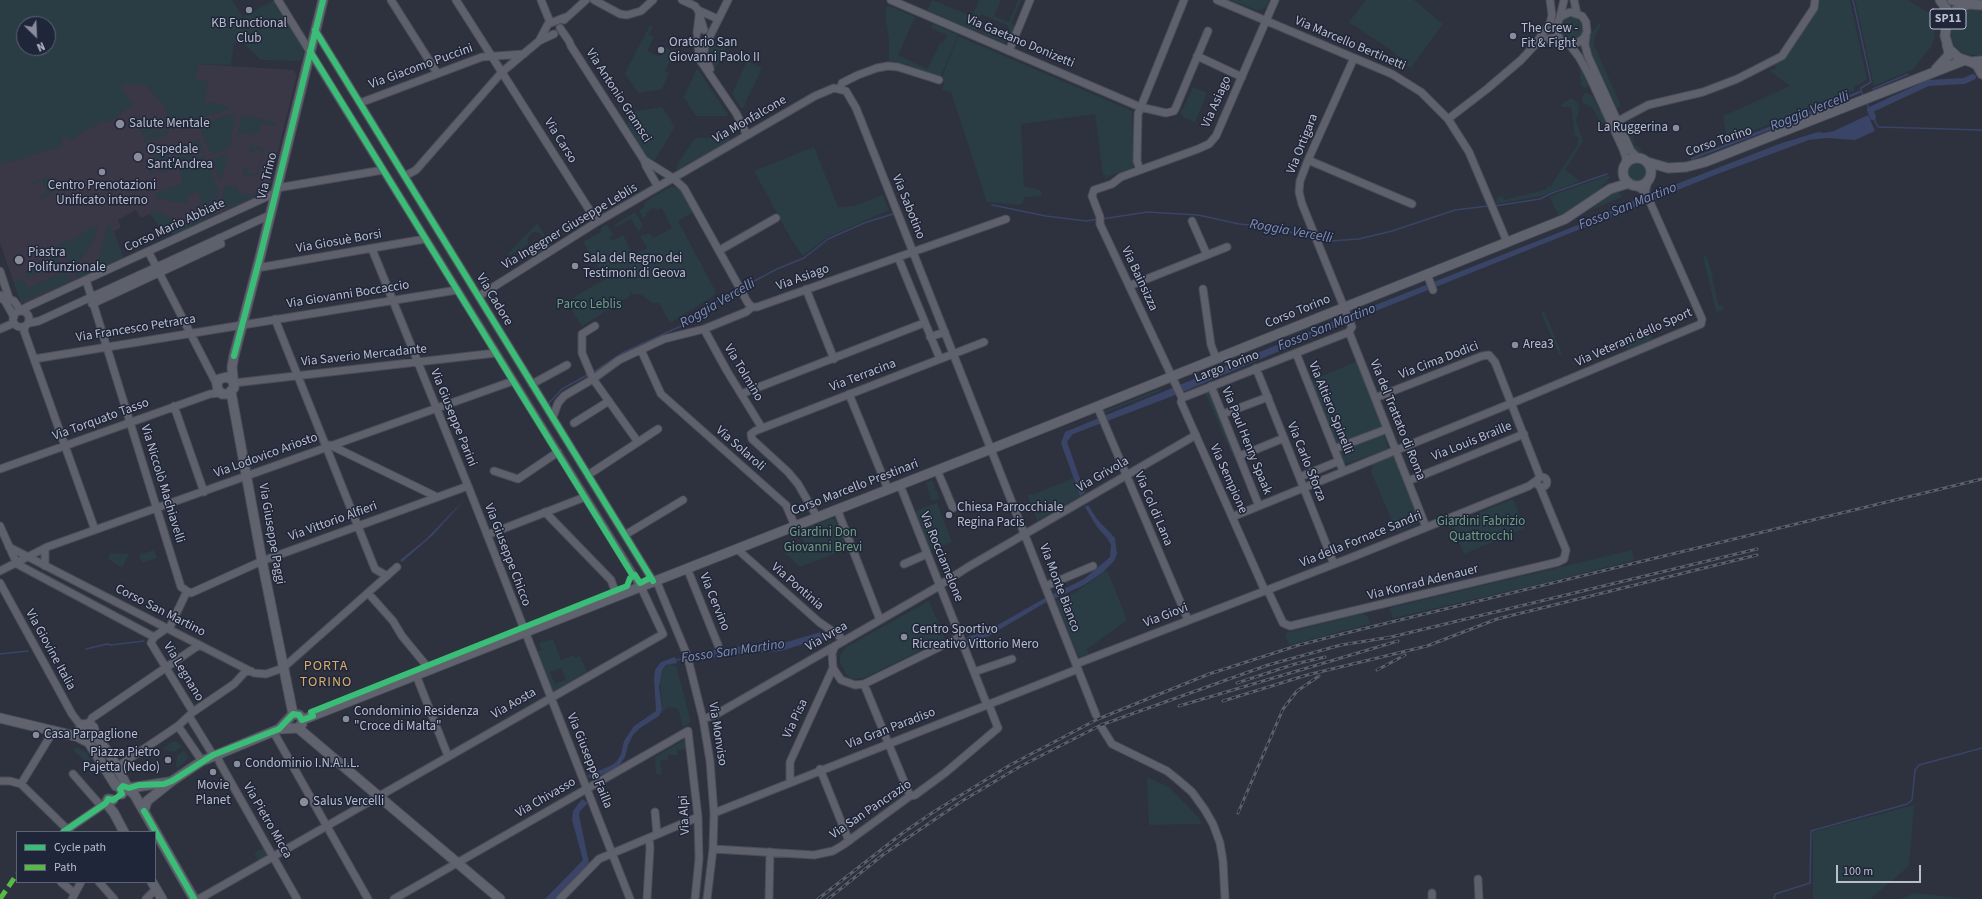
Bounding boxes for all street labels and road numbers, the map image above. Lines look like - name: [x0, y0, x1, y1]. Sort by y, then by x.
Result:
- road number: SP11: [1930, 9, 1966, 29]
- street label: Via Gaetano Donizetti: [963, 12, 1077, 72]
- street label: Via Marcello Bertinetti: [1292, 14, 1408, 74]
- street label: Via Giacomo Puccini: [367, 41, 475, 93]
- street label: Via Antonio Gramsci: [582, 46, 654, 146]
- street label: Via Asiago: [1199, 74, 1235, 130]
- street label: Via Monfalcone: [710, 93, 790, 147]
- street label: Via Ortigara: [1284, 112, 1322, 176]
- street label: Via Carso: [540, 116, 580, 166]
- street label: Corso Torino: [1684, 123, 1754, 161]
- street label: Via Trino: [255, 151, 281, 201]
- street label: Via Sabotino: [888, 172, 928, 242]
- street label: Via Ingegner Giuseppe Leblis: [500, 180, 640, 274]
- street label: Corso Mario Abbiate: [122, 196, 228, 256]
- street label: Via Giosuè Borsi: [295, 227, 383, 257]
- street label: Via Bainsizza: [1117, 244, 1161, 314]
- street label: Via Asiago: [774, 261, 832, 295]
- street label: Via Cadore: [472, 271, 516, 329]
- street label: Via Giovanni Boccaccio: [285, 278, 411, 312]
- street label: Corso Torino: [1263, 292, 1333, 332]
- street label: Via Veterani dello Sport: [1573, 305, 1695, 371]
- street label: Via Francesco Petrarca: [75, 312, 197, 346]
- street label: Via Cima Dodici: [1397, 339, 1481, 383]
- street label: Via Saverio Mercadante: [300, 342, 428, 370]
- street label: Via Tolmino: [720, 342, 766, 404]
- street label: Largo Torino: [1192, 347, 1262, 387]
- street label: Via Terracina: [828, 356, 898, 396]
- street label: Via del Trattato di Roma: [1366, 357, 1428, 483]
- street label: Via Altiero Spinelli: [1304, 360, 1356, 456]
- street label: Via Giuseppe Parini: [426, 367, 480, 469]
- street label: Via Paul Henry Spaak: [1217, 385, 1275, 497]
- street label: Via Torquato Tasso: [51, 395, 151, 445]
- street label: Via Louis Braille: [1430, 419, 1514, 465]
- street label: Via Carlo Sforza: [1283, 420, 1329, 504]
- street label: Via Niccolò Machiavelli: [137, 423, 187, 545]
- street label: Via Solaroli: [712, 423, 768, 475]
- street label: Via Lodovico Ariosto: [212, 430, 320, 482]
- street label: Via Sempione: [1206, 442, 1250, 516]
- street label: Via Grivola: [1074, 454, 1132, 496]
- street label: Corso Marcello Prestinari: [789, 457, 921, 519]
- street label: Via Col di Lana: [1130, 470, 1176, 548]
- street label: Via Giuseppe Paggi: [254, 482, 288, 586]
- street label: Via Vittorio Alfieri: [287, 499, 379, 545]
- street label: Via Giuseppe Chicco: [480, 501, 534, 609]
- street label: Via della Fornace Sandri: [1298, 508, 1424, 572]
- street label: Via Rocciamelone: [916, 510, 966, 604]
- street label: Via Monte Bianco: [1035, 542, 1083, 634]
- street label: Via Pontinia: [767, 560, 827, 614]
- street label: Via Konrad Adenauer: [1366, 562, 1480, 604]
- street label: Via Cervino: [695, 571, 733, 633]
- street label: Corso San Martino: [112, 581, 208, 641]
- street label: Via Giovi: [1141, 600, 1191, 632]
- street label: Via Giovine Italia: [21, 607, 79, 693]
- street label: Via Ivrea: [803, 619, 851, 655]
- street label: Via Legnano: [159, 640, 207, 704]
- street label: Via Aosta: [489, 685, 539, 723]
- street label: Via Pisa: [780, 697, 812, 741]
- street label: Via Monviso: [704, 701, 730, 767]
- street label: Via Gran Paradiso: [844, 705, 938, 753]
- street label: Via Giuseppe Failla: [563, 711, 615, 811]
- street label: Via Chivasso: [513, 774, 579, 822]
- street label: Via San Pancrazio: [827, 777, 915, 843]
- street label: Via Pietro Micca: [239, 780, 295, 862]
- street label: Via Alpi: [676, 795, 694, 835]

